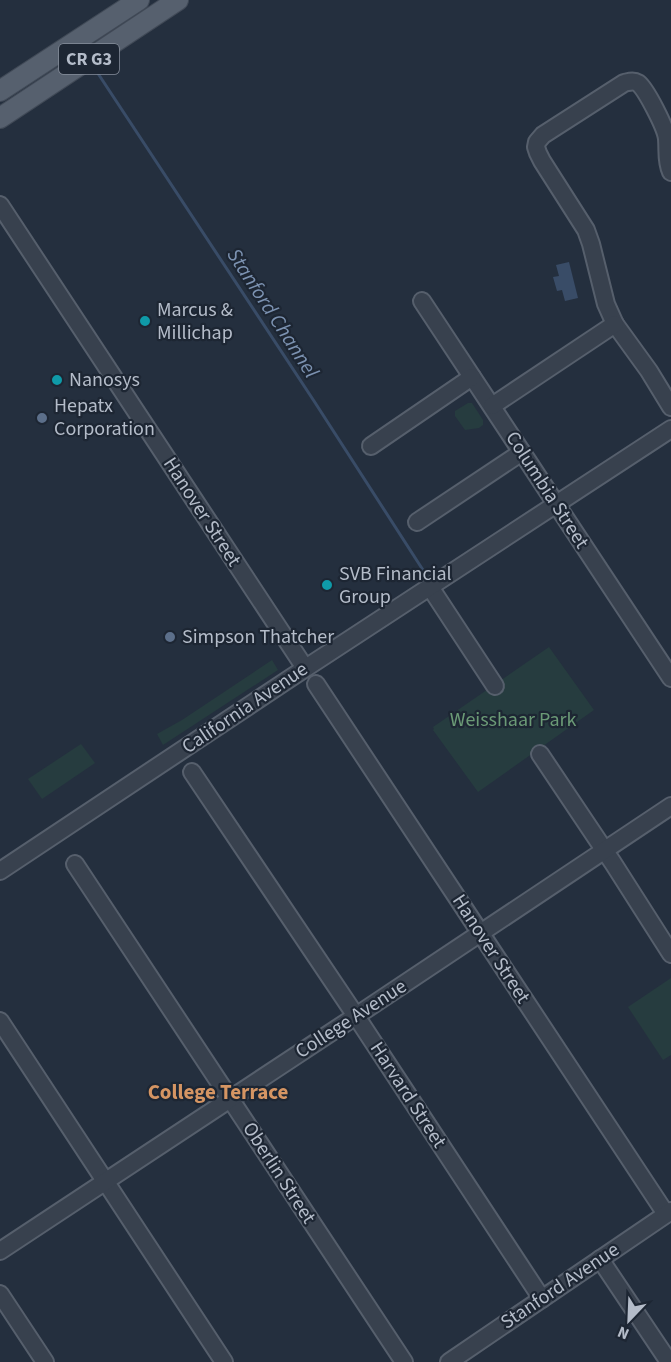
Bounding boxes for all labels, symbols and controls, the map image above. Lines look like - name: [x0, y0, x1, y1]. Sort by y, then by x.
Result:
- road number: CR G3: [59, 44, 119, 74]
- water label: Stanford Channel: [220, 242, 327, 385]
- place label: Marcus & Millichap: [157, 296, 233, 347]
- marker: Marcus & Millichap: [138, 314, 152, 328]
- place label: Nanosys: [69, 366, 140, 394]
- marker: Nanosys: [50, 373, 64, 387]
- place label: Hepatx Corporation: [54, 392, 155, 443]
- marker: Hepatx Corporation: [35, 411, 49, 425]
- street label: Columbia Street: [498, 426, 596, 554]
- street label: Hanover Street: [156, 452, 248, 572]
- place label: SVB Financial Group: [339, 560, 452, 611]
- marker: SVB Financial Group: [320, 578, 334, 592]
- place label: Simpson Thatcher: [182, 623, 334, 651]
- marker: Simpson Thatcher: [163, 630, 177, 644]
- street label: California Avenue: [176, 655, 314, 761]
- park label: Weisshaar Park: [450, 706, 576, 734]
- street label: Hanover Street: [445, 889, 537, 1009]
- street label: College Avenue: [290, 972, 412, 1065]
- street label: Harvard Street: [363, 1036, 453, 1154]
- district label: College Terrace: [148, 1077, 288, 1107]
- street label: Oberlin Street: [236, 1117, 323, 1230]
- street label: Stanford Avenue: [495, 1236, 625, 1336]
- north arrow: [599, 1290, 659, 1350]
- text: N: [614, 1321, 633, 1345]

